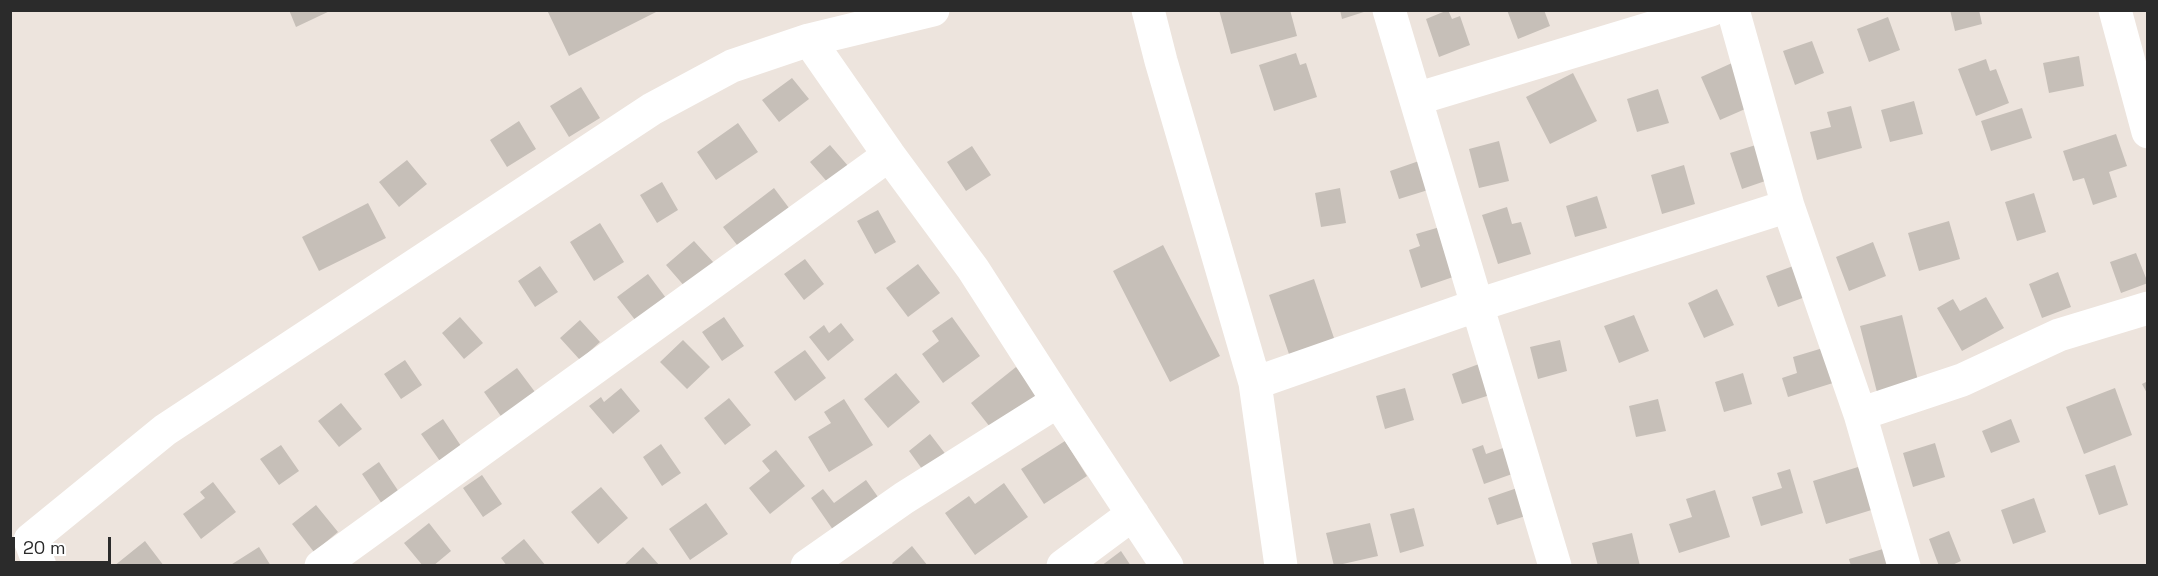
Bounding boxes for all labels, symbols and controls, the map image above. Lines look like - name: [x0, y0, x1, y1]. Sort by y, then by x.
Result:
- scale bar: [15, 525, 114, 563]
- text: 20 m: [23, 536, 66, 559]

